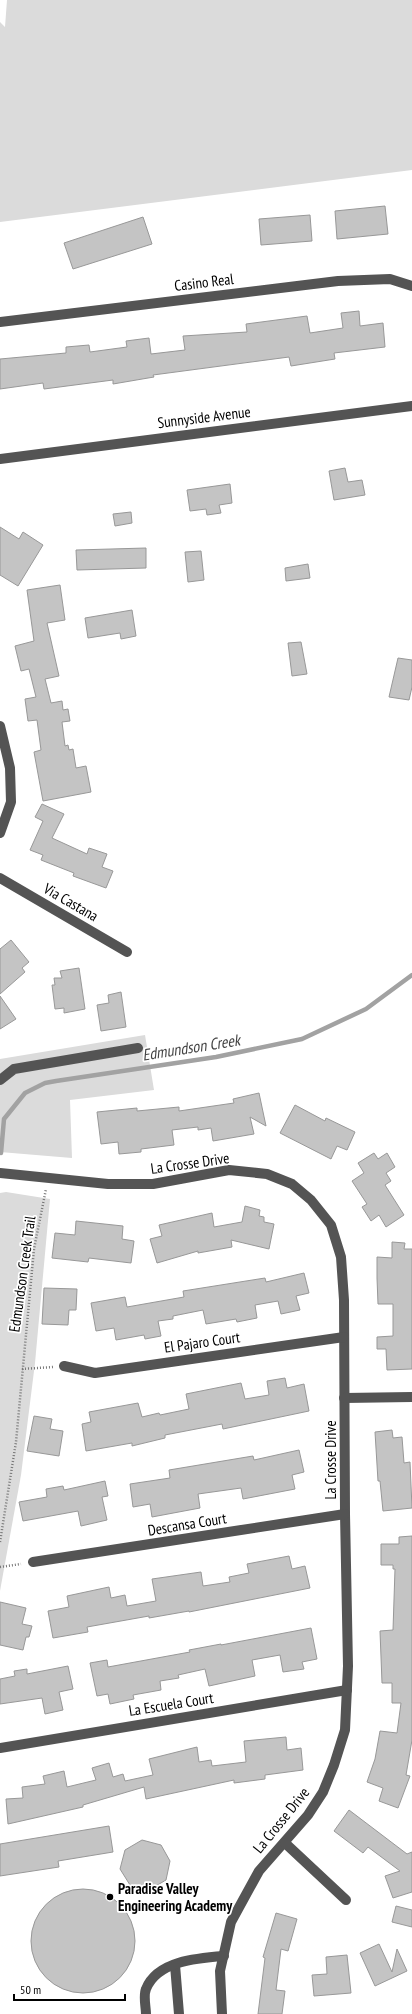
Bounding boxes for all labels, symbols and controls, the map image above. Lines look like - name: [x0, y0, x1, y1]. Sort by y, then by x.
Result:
- street label: Casino Real: [173, 269, 235, 295]
- street label: Sunnyside Avenue: [156, 402, 252, 432]
- street label: Via Castana: [39, 878, 102, 925]
- water label: Edmundson Creek: [141, 1029, 243, 1065]
- street label: La Crosse Drive: [149, 1148, 231, 1178]
- street label: Edmundson Creek Trail: [4, 1214, 40, 1333]
- street label: El Pajaro Court: [163, 1327, 241, 1357]
- street label: La Crosse Drive: [321, 1420, 340, 1500]
- street label: Descansa Court: [146, 1508, 228, 1540]
- street label: La Escuela Court: [127, 1688, 215, 1720]
- street label: La Crosse Drive: [249, 1783, 313, 1857]
- place label: Paradise Valley Engineering Academy: [118, 1879, 233, 1915]
- marker: Paradise Valley Engineering Academy: [105, 1892, 115, 1902]
- scale bar: [14, 1976, 125, 2002]
- text: 50 m: [20, 1982, 41, 1997]

